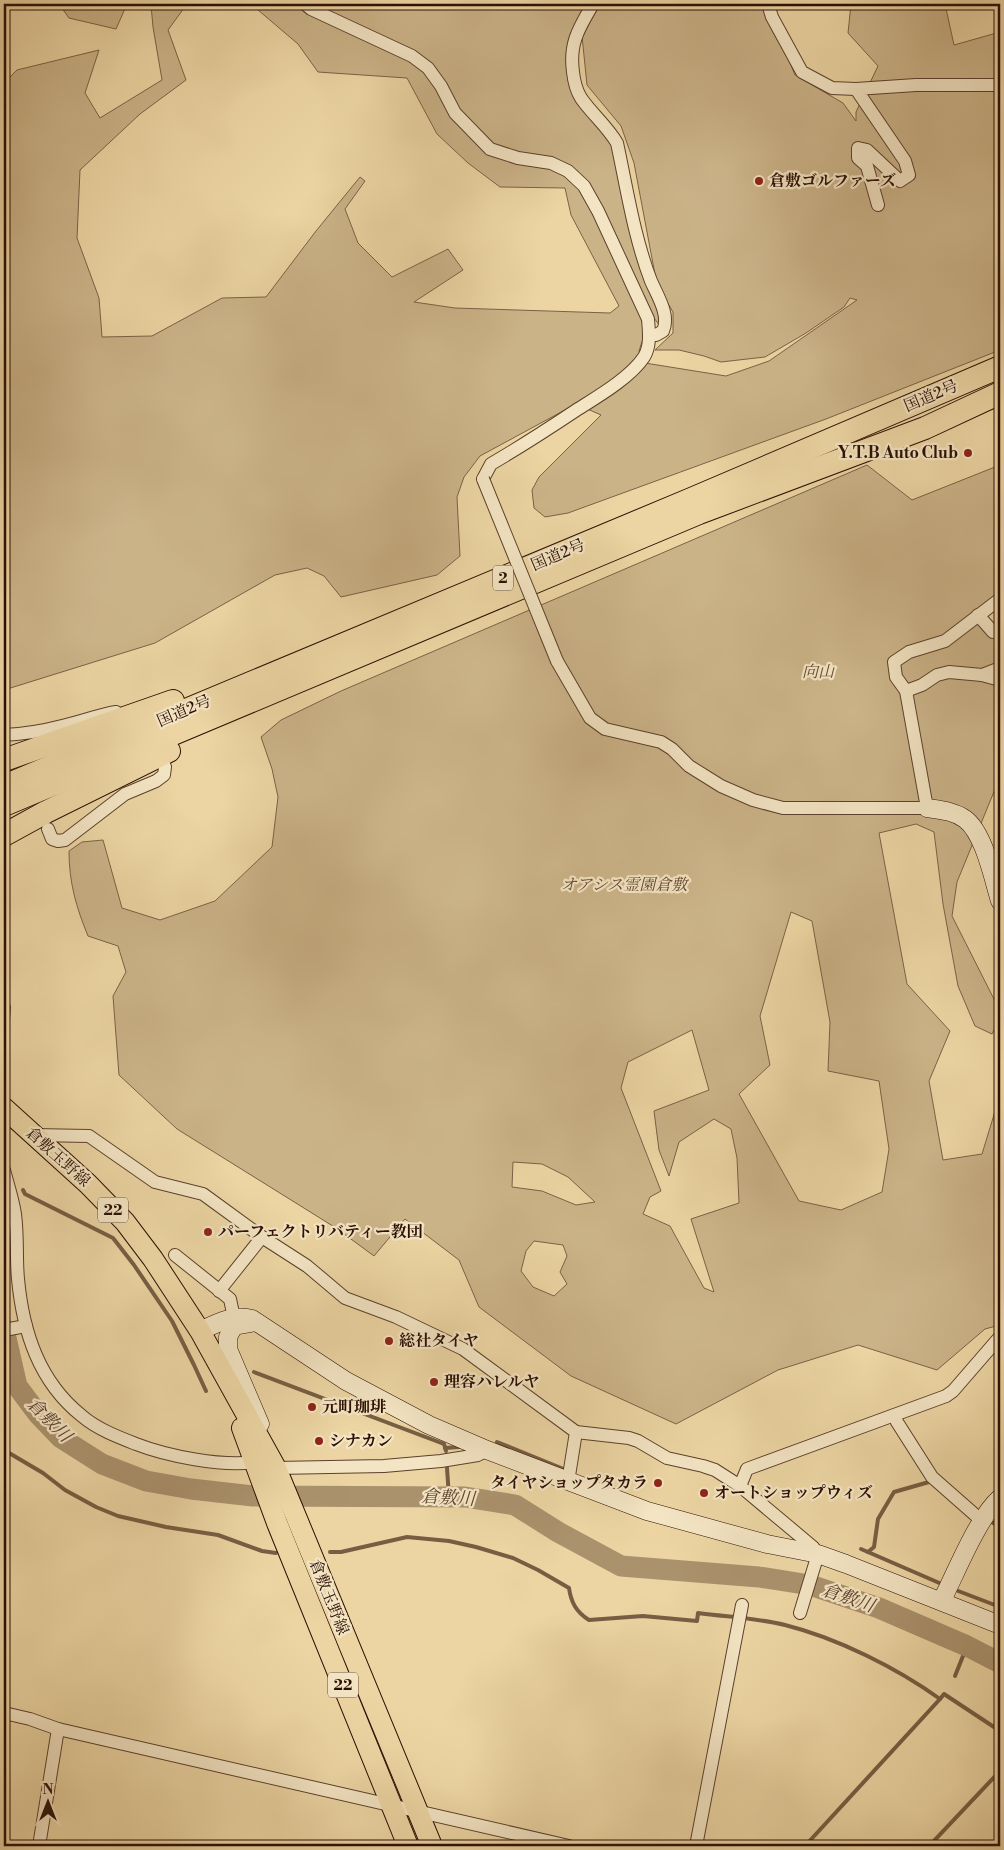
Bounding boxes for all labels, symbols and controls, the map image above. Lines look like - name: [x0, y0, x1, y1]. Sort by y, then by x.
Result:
- place label: 倉敷ゴルファーズ: [769, 171, 896, 191]
- marker: 倉敷ゴルファーズ: [753, 175, 765, 187]
- street label: 国道2号: [901, 376, 961, 416]
- place label: Y.T.B Auto Club: [838, 443, 958, 463]
- marker: Y.T.B Auto Club: [962, 447, 974, 459]
- street label: 国道2号: [528, 535, 588, 575]
- road number: 2: [493, 566, 513, 590]
- park label: 向山: [802, 662, 836, 682]
- street label: 国道2号: [154, 691, 214, 731]
- park label: オアシス霊園倉敷: [561, 875, 689, 895]
- street label: 倉敷玉野線: [22, 1123, 94, 1191]
- road number: 22: [98, 1198, 128, 1222]
- place label: パーフェクトリバティー教団: [218, 1222, 423, 1242]
- marker: パーフェクトリバティー教団: [202, 1226, 214, 1238]
- place label: 総社タイヤ: [399, 1331, 479, 1351]
- marker: 総社タイヤ: [383, 1335, 395, 1347]
- place label: 理容ハレルヤ: [444, 1372, 540, 1392]
- marker: 理容ハレルヤ: [428, 1376, 440, 1388]
- water label: 倉敷川: [22, 1393, 78, 1449]
- place label: 元町珈琲: [322, 1397, 386, 1417]
- marker: 元町珈琲: [306, 1401, 318, 1413]
- place label: シナカン: [329, 1431, 393, 1451]
- marker: シナカン: [313, 1435, 325, 1447]
- place label: タイヤショップタカラ: [490, 1473, 648, 1493]
- marker: タイヤショップタカラ: [652, 1477, 664, 1489]
- place label: オートショップウィズ: [714, 1483, 873, 1503]
- water label: 倉敷川: [420, 1485, 478, 1511]
- marker: オートショップウィズ: [698, 1487, 710, 1499]
- street label: 倉敷玉野線: [305, 1556, 353, 1638]
- water label: 倉敷川: [819, 1578, 879, 1618]
- road number: 22: [328, 1672, 358, 1698]
- north arrow: [22, 1778, 72, 1828]
- text: N: [42, 1781, 54, 1799]

